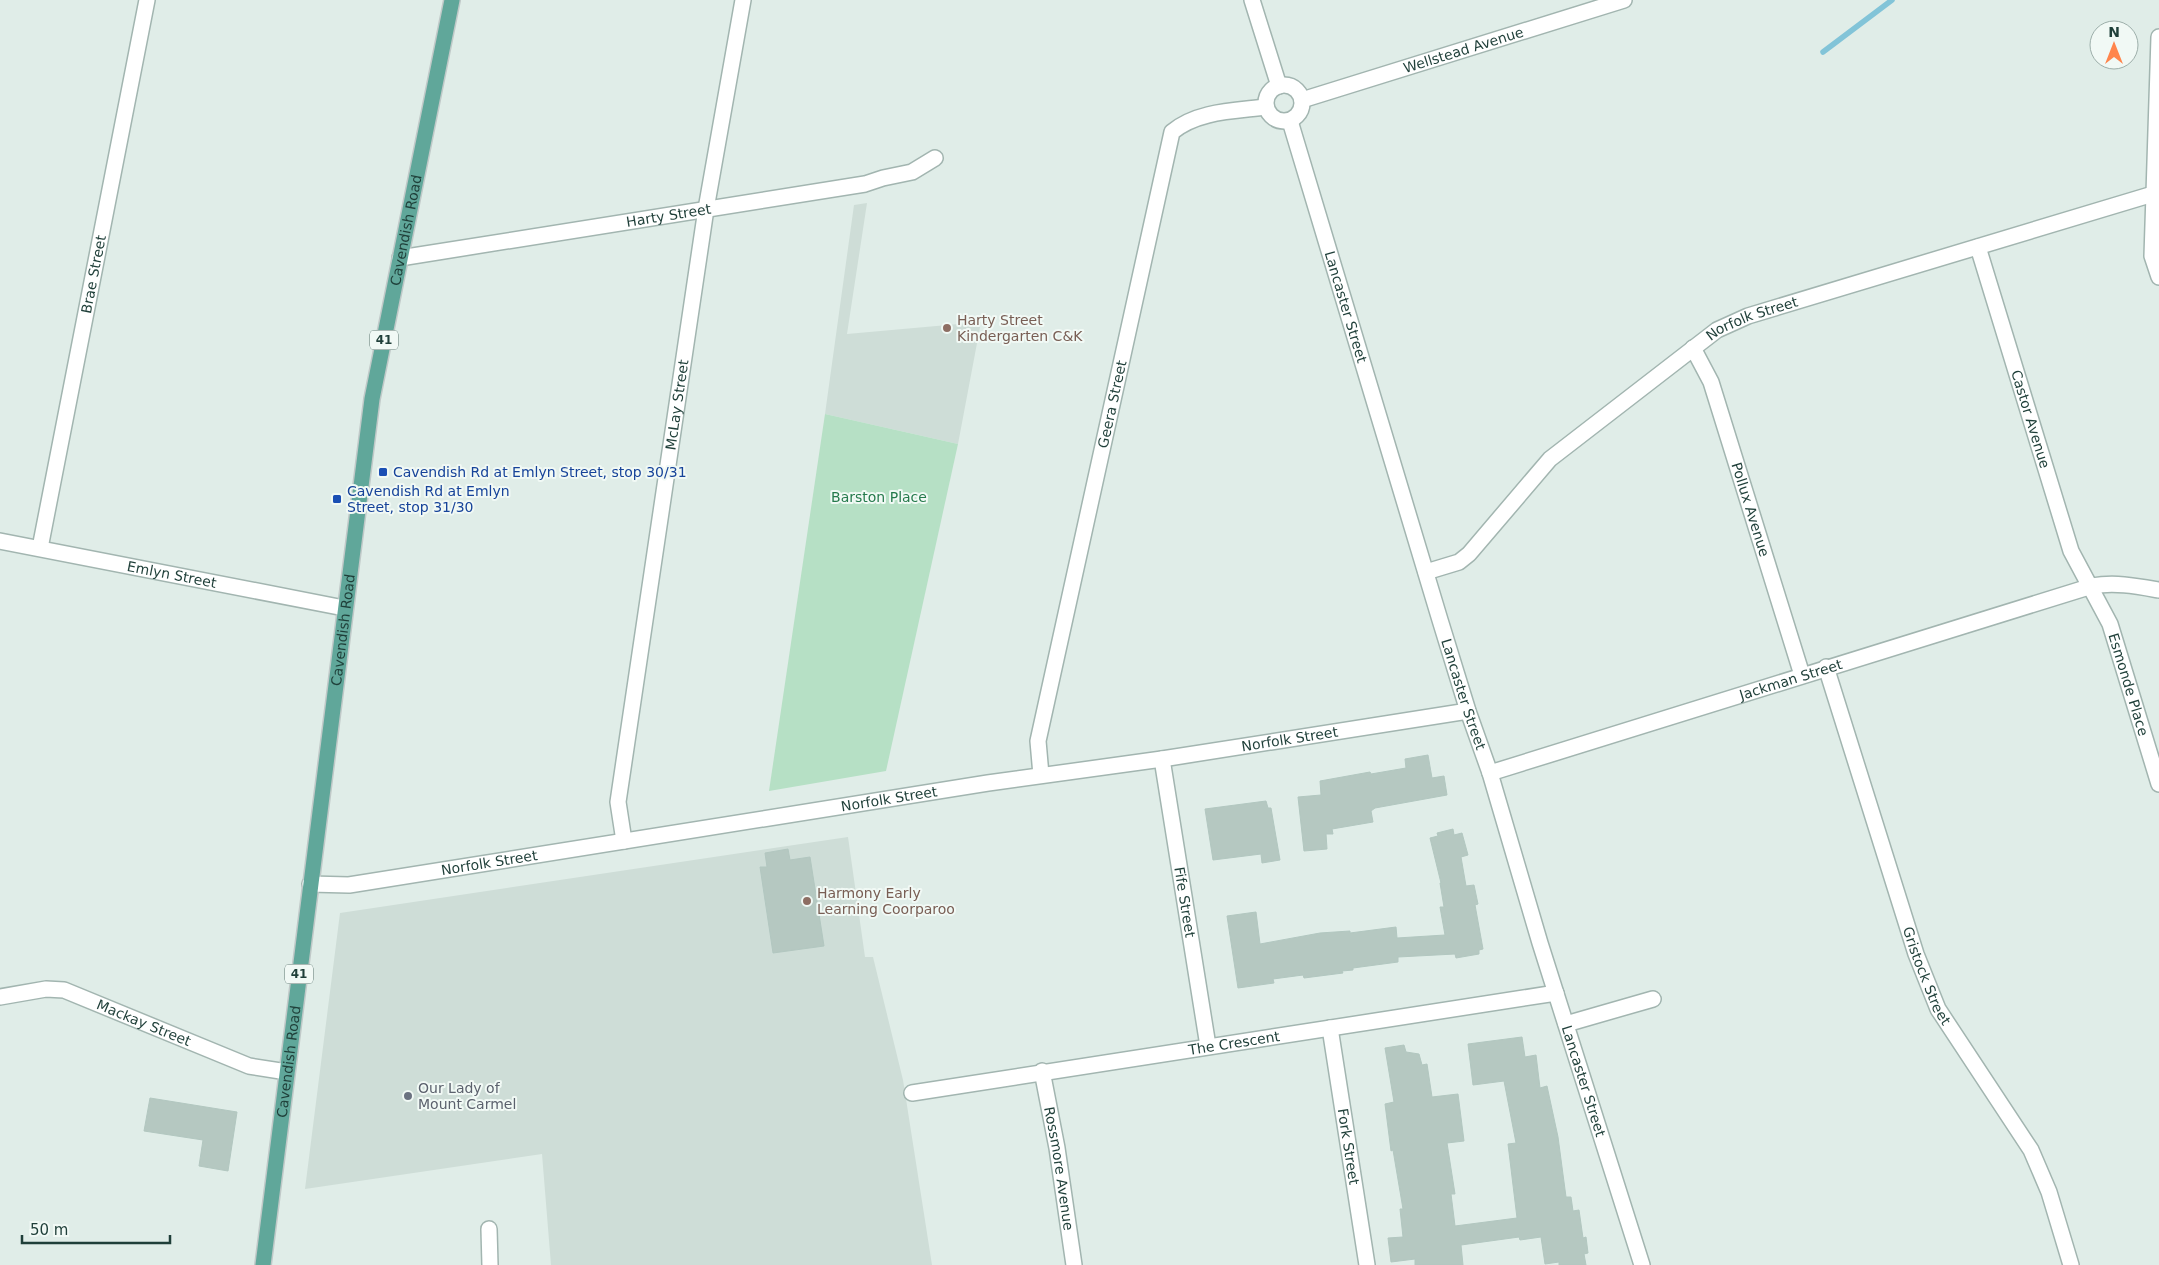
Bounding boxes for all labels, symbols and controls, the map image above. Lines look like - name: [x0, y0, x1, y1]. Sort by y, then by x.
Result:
- north arrow: [2089, 20, 2139, 70]
- street label: Wellstead Avenue: [1401, 24, 1525, 76]
- text: N: [2108, 24, 2120, 40]
- street label: Cavendish Road: [387, 173, 425, 287]
- street label: Harty Street: [625, 201, 713, 230]
- street label: Brae Street: [78, 233, 109, 315]
- street label: Lancaster Street: [1322, 249, 1370, 365]
- street label: Norfolk Street: [1703, 293, 1800, 344]
- place label: Harty Street Kindergarten C&K: [957, 312, 1083, 344]
- marker: Harty Street Kindergarten C&K: [941, 322, 953, 334]
- road number: 41: [370, 330, 398, 350]
- street label: McLay Street: [662, 358, 692, 451]
- street label: Geera Street: [1095, 358, 1130, 450]
- street label: Castor Avenue: [2008, 368, 2053, 470]
- street label: Pollux Avenue: [1728, 460, 1773, 559]
- place label: Cavendish Rd at Emlyn Street, stop 30/31: [393, 464, 687, 480]
- marker: Cavendish Rd at Emlyn Street, stop 30/31: [377, 466, 389, 478]
- place label: Cavendish Rd at Emlyn Street, stop 31/30: [347, 483, 510, 515]
- park label: Barston Place: [831, 489, 927, 505]
- marker: Cavendish Rd at Emlyn Street, stop 31/30: [331, 493, 343, 505]
- street label: Emlyn Street: [126, 558, 218, 591]
- street label: Cavendish Road: [328, 573, 358, 687]
- street label: Esmonde Place: [2105, 631, 2152, 738]
- street label: Lancaster Street: [1438, 637, 1489, 752]
- street label: Jackman Street: [1737, 656, 1845, 703]
- street label: Norfolk Street: [1240, 723, 1340, 754]
- street label: Norfolk Street: [840, 783, 939, 814]
- street label: Norfolk Street: [440, 847, 539, 878]
- street label: Fife Street: [1171, 866, 1199, 939]
- place label: Harmony Early Learning Coorparoo: [817, 885, 955, 917]
- marker: Harmony Early Learning Coorparoo: [801, 895, 813, 907]
- street label: Gristock Street: [1900, 925, 1955, 1028]
- road number: 41: [285, 964, 313, 984]
- street label: Mackay Street: [94, 996, 194, 1049]
- street label: Cavendish Road: [274, 1005, 304, 1119]
- street label: Lancaster Street: [1559, 1023, 1609, 1139]
- street label: The Crescent: [1186, 1028, 1282, 1058]
- place label: Our Lady of Mount Carmel: [418, 1080, 516, 1112]
- marker: Our Lady of Mount Carmel: [402, 1090, 414, 1102]
- street label: Rossmore Avenue: [1041, 1105, 1077, 1231]
- street label: Fork Street: [1335, 1107, 1362, 1186]
- scale bar: [22, 1212, 170, 1244]
- text: 50 m: [30, 1221, 68, 1239]

